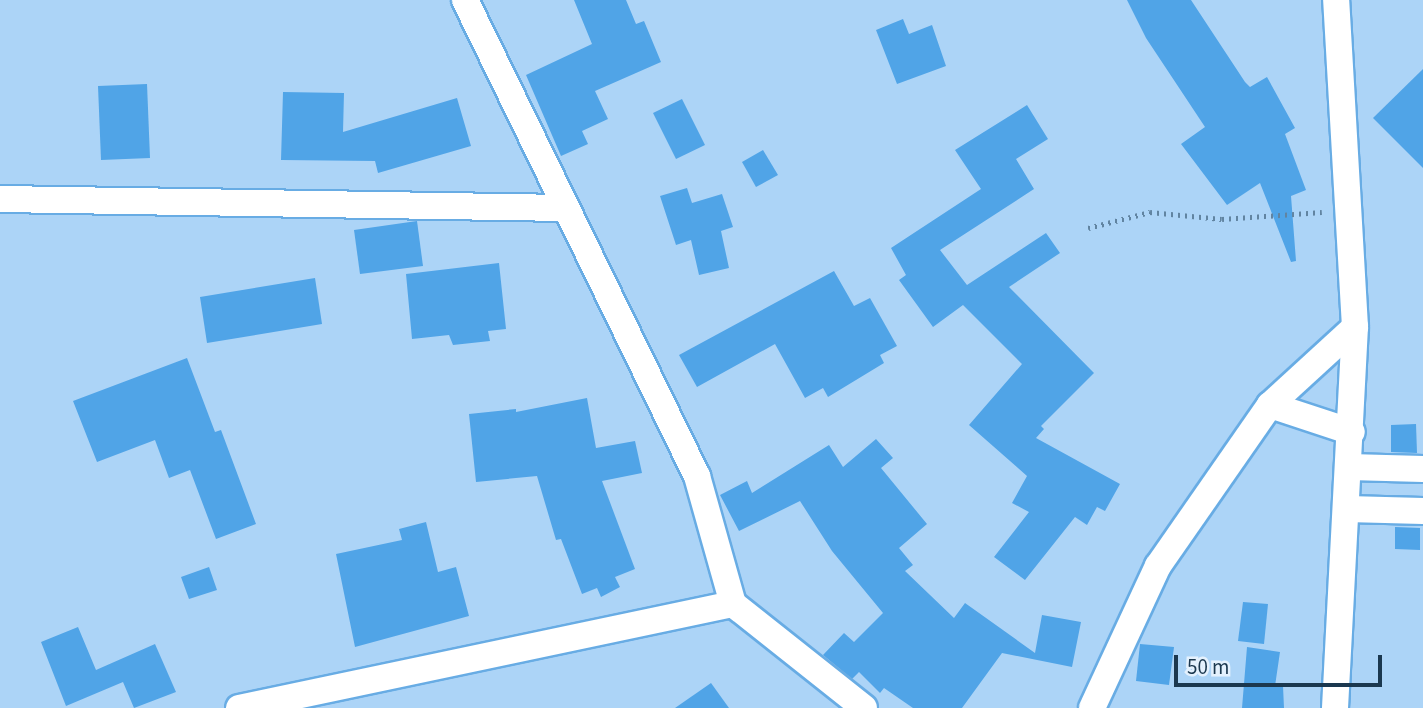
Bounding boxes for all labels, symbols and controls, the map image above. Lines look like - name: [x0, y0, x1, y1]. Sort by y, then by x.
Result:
- scale bar: [1178, 642, 1386, 686]
- text: 50 m: [1187, 652, 1229, 682]

